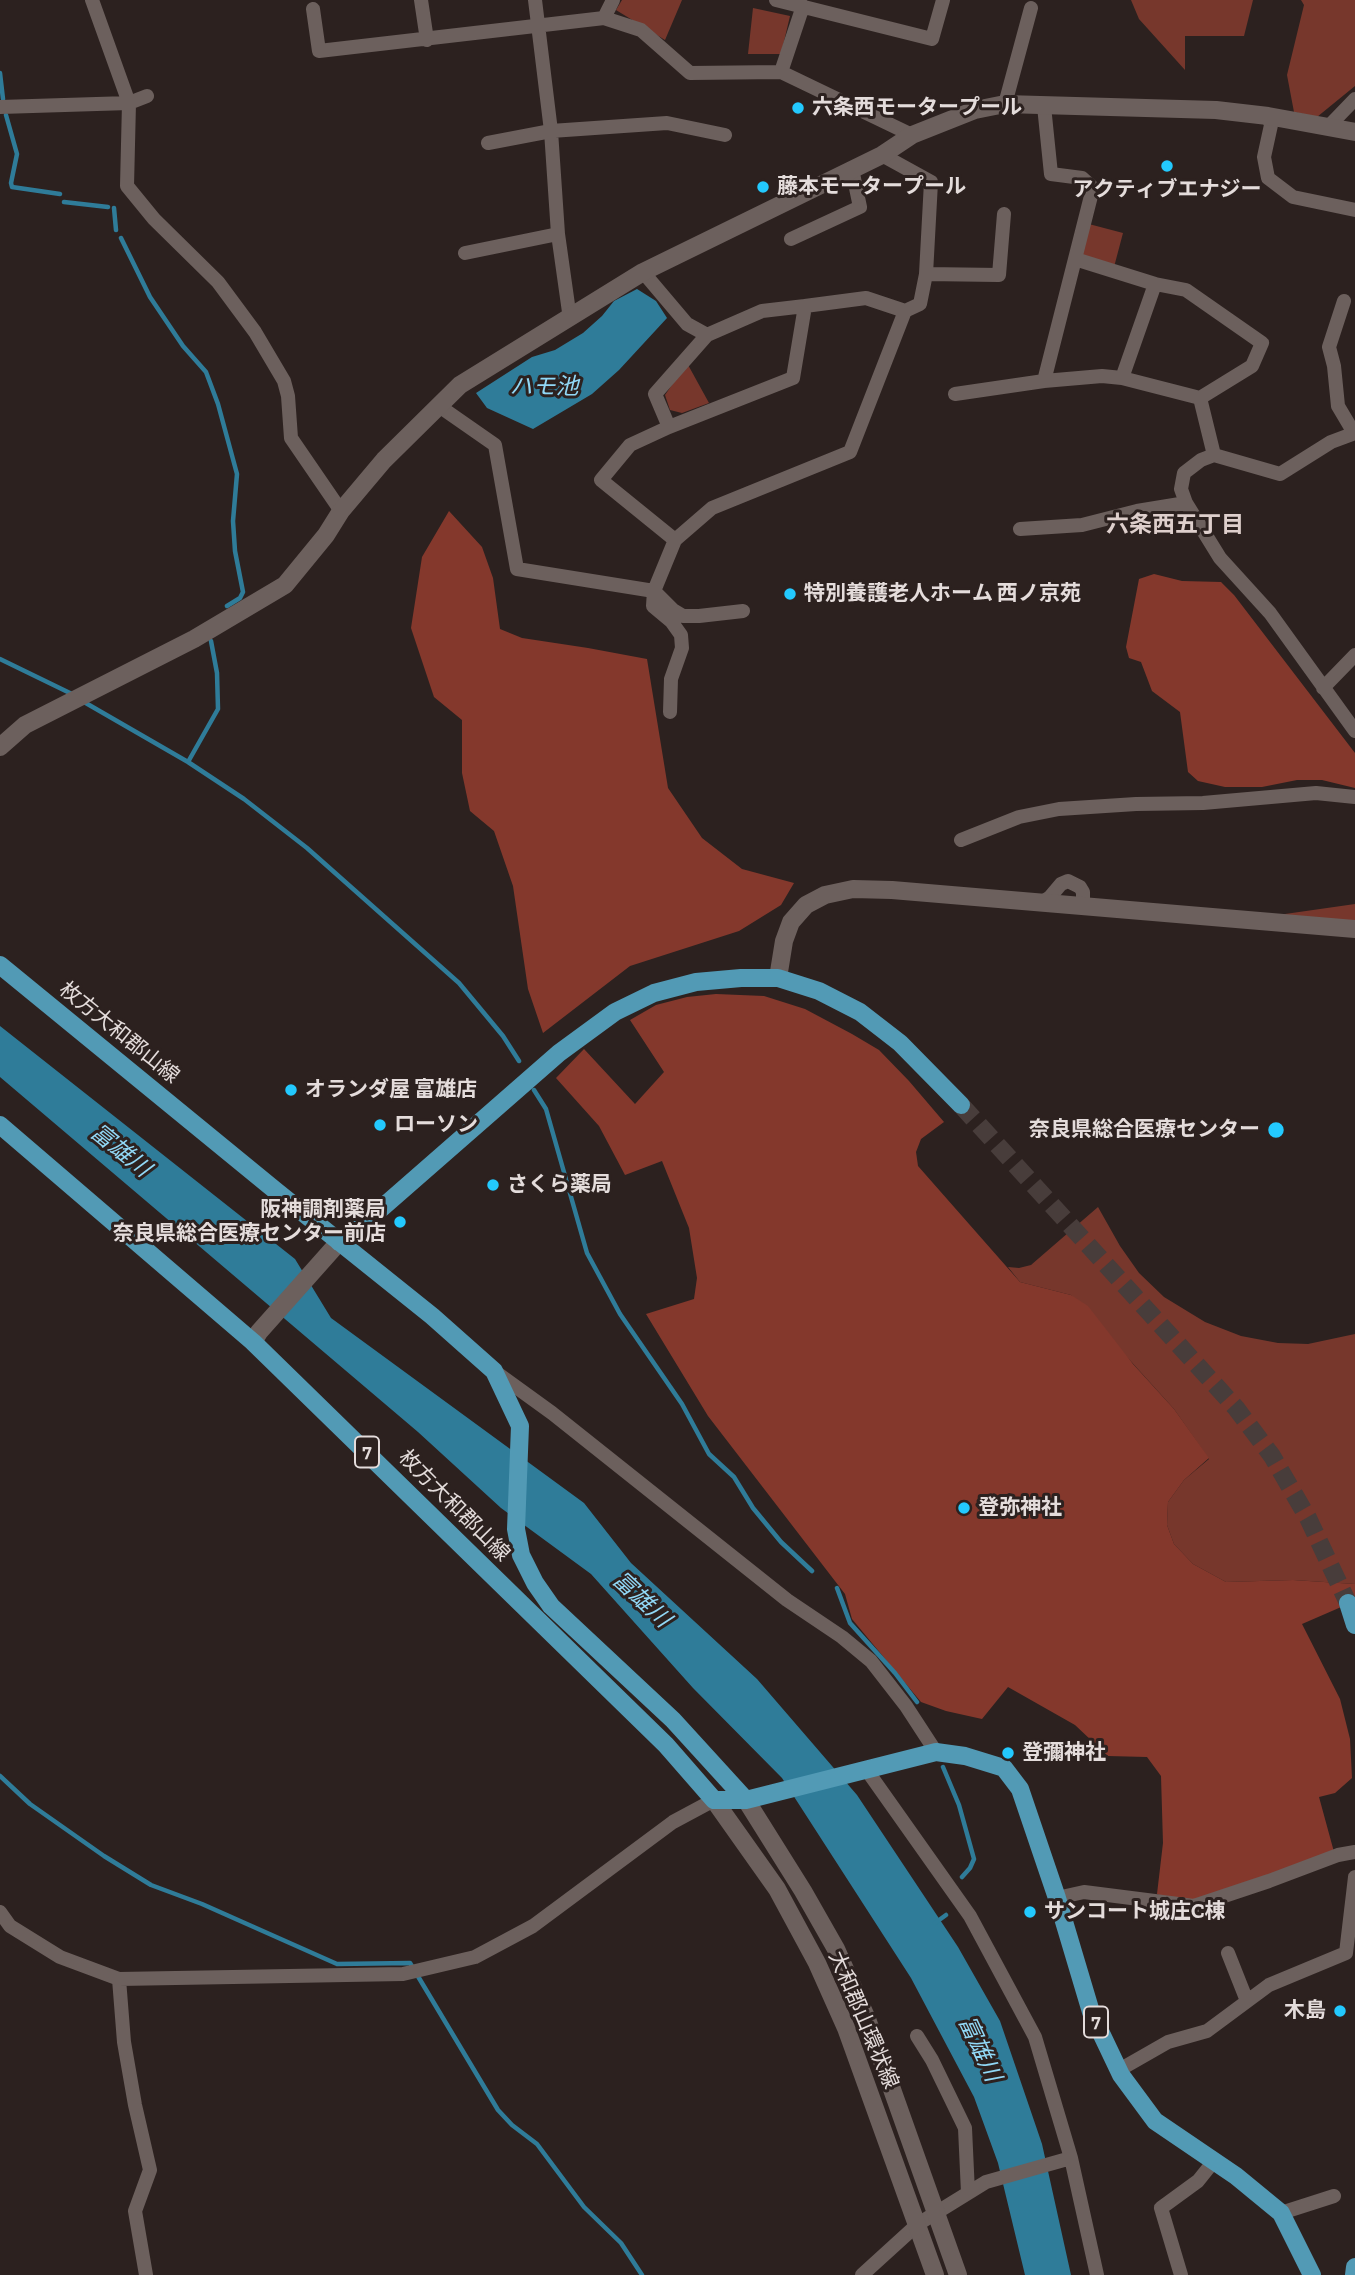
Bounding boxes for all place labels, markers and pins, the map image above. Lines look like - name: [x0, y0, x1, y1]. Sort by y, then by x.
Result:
- place label: 六条西モータープール: [812, 95, 1022, 121]
- marker: 六条西モータープール: [790, 100, 806, 116]
- marker: アクティブエナジー: [1159, 158, 1175, 174]
- place label: 藤本モータープール: [777, 174, 966, 200]
- place label: アクティブエナジー: [1073, 177, 1261, 203]
- marker: 藤本モータープール: [755, 179, 771, 195]
- place label: 特別養護老人ホーム 西ノ京苑: [804, 581, 1081, 607]
- marker: 特別養護老人ホーム 西ノ京苑: [782, 586, 798, 602]
- place label: オランダ屋 富雄店: [305, 1077, 477, 1103]
- marker: オランダ屋 富雄店: [283, 1082, 299, 1098]
- place label: ローソン: [394, 1112, 478, 1138]
- marker: ローソン: [372, 1117, 388, 1133]
- place label: 奈良県総合医療センター: [1029, 1117, 1260, 1143]
- marker: 奈良県総合医療センター: [1266, 1120, 1286, 1140]
- place label: さくら薬局: [507, 1172, 612, 1198]
- marker: さくら薬局: [485, 1177, 501, 1193]
- place label: 阪神調剤薬局 奈良県総合医療センター前店: [113, 1197, 386, 1247]
- marker: 阪神調剤薬局 奈良県総合医療センター前店: [392, 1214, 408, 1230]
- place label: 登弥神社: [978, 1495, 1062, 1521]
- marker: 登弥神社: [956, 1500, 972, 1516]
- place label: 登彌神社: [1022, 1740, 1106, 1766]
- marker: 登彌神社: [1000, 1745, 1016, 1761]
- place label: サンコート城庄C棟: [1044, 1899, 1226, 1925]
- marker: サンコート城庄C棟: [1022, 1904, 1038, 1920]
- place label: 木島: [1284, 1998, 1326, 2024]
- marker: 木島: [1332, 2003, 1348, 2019]

